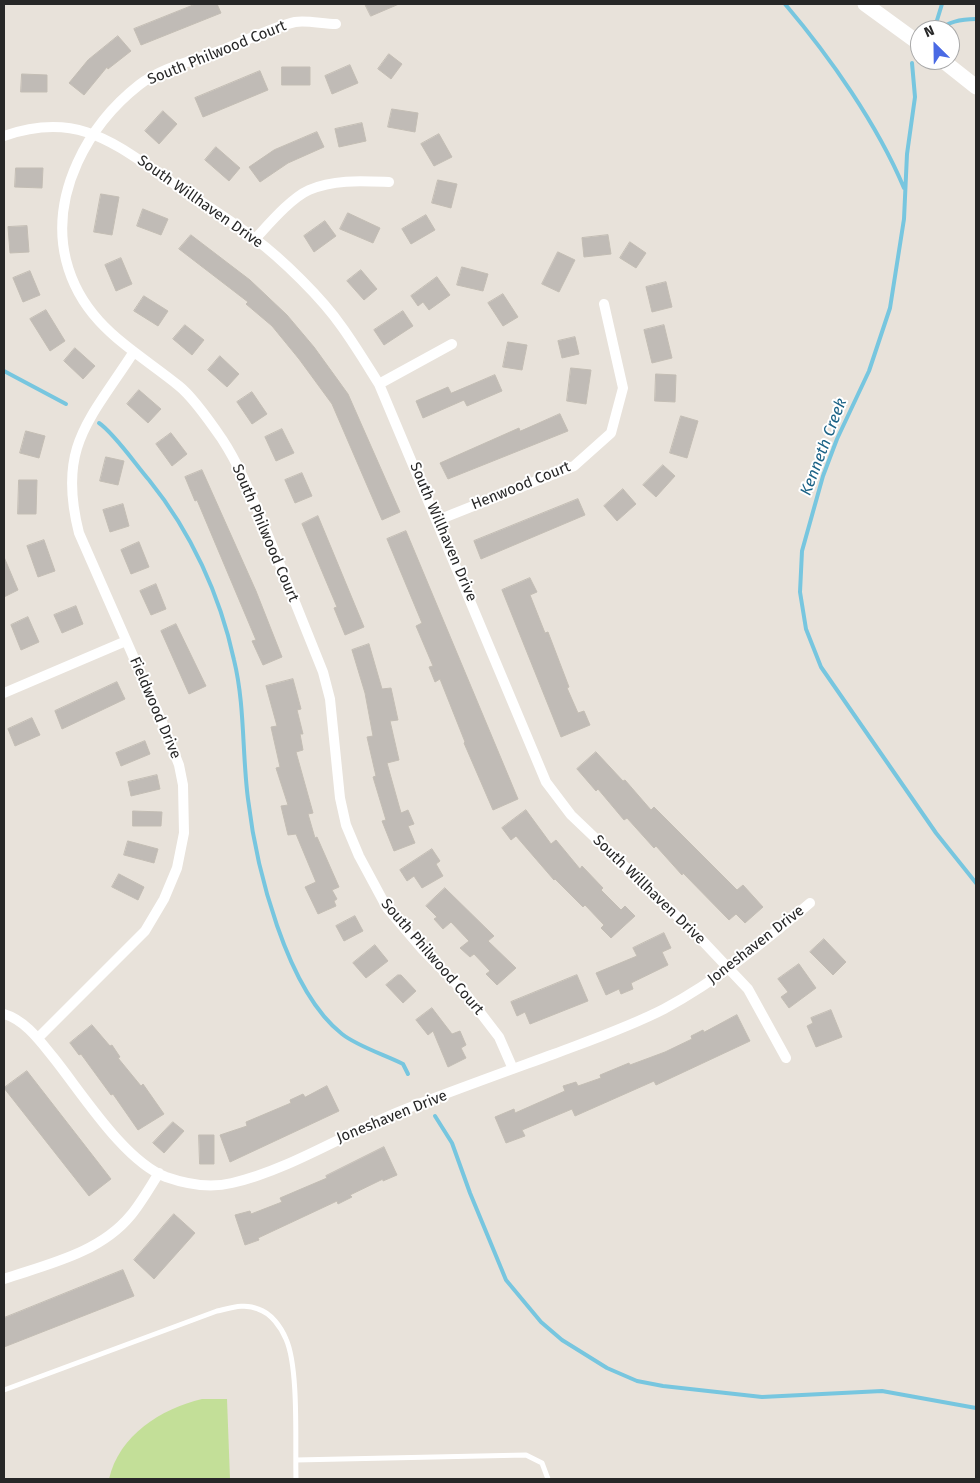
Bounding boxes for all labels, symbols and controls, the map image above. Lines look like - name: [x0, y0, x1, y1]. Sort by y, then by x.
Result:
- street label: South Philwood Court: [145, 17, 289, 89]
- north arrow: [910, 20, 960, 70]
- text: N: [922, 22, 937, 41]
- street label: South Willhaven Drive: [134, 152, 266, 252]
- water label: Kenneth Creek: [797, 396, 851, 498]
- street label: Henwood Court: [469, 458, 573, 514]
- street label: South Willhaven Drive: [406, 460, 480, 604]
- street label: South Philwood Court: [228, 462, 302, 604]
- street label: Fieldwood Drive: [125, 654, 185, 762]
- street label: South Willhaven Drive: [589, 832, 709, 948]
- street label: South Philwood Court: [377, 895, 487, 1019]
- street label: Joneshaven Drive: [704, 902, 808, 988]
- street label: Joneshaven Drive: [334, 1087, 450, 1147]

